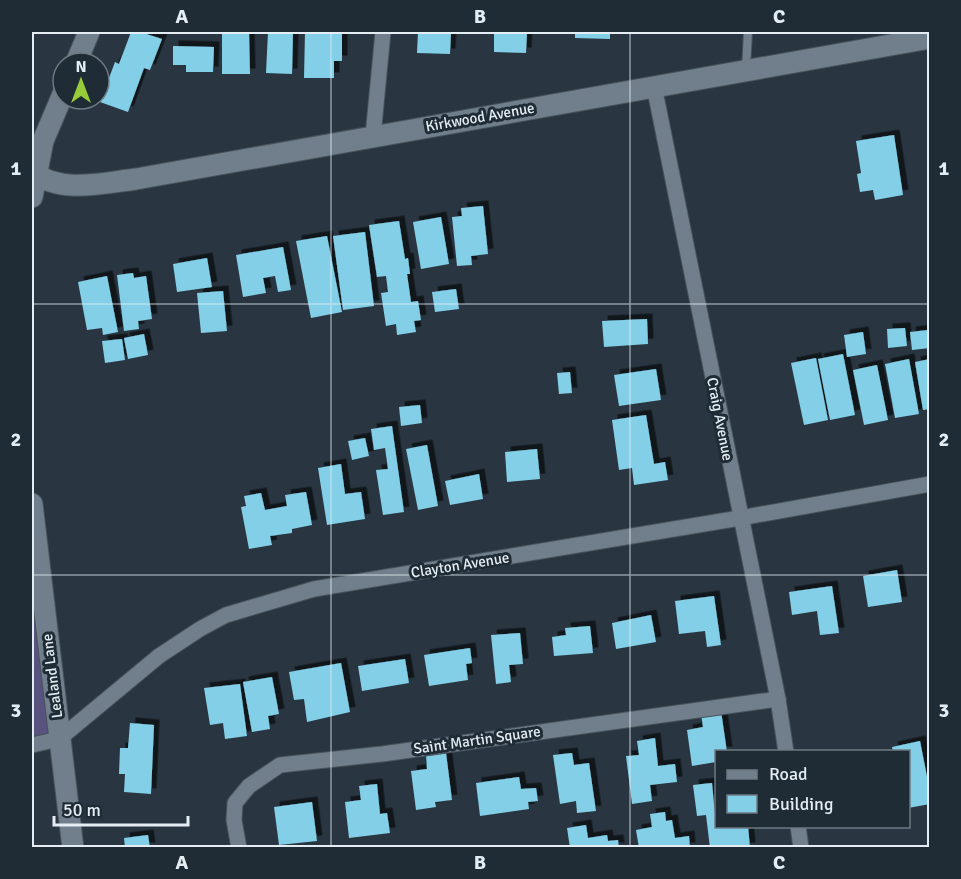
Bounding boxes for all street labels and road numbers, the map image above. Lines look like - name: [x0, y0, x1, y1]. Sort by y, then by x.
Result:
- street label: Kirkwood Avenue: [424, 99, 536, 135]
- street label: Craig Avenue: [703, 376, 737, 462]
- street label: Clayton Avenue: [410, 548, 510, 582]
- street label: Lealand Lane: [38, 633, 66, 719]
- street label: Saint Martin Square: [412, 722, 542, 758]

